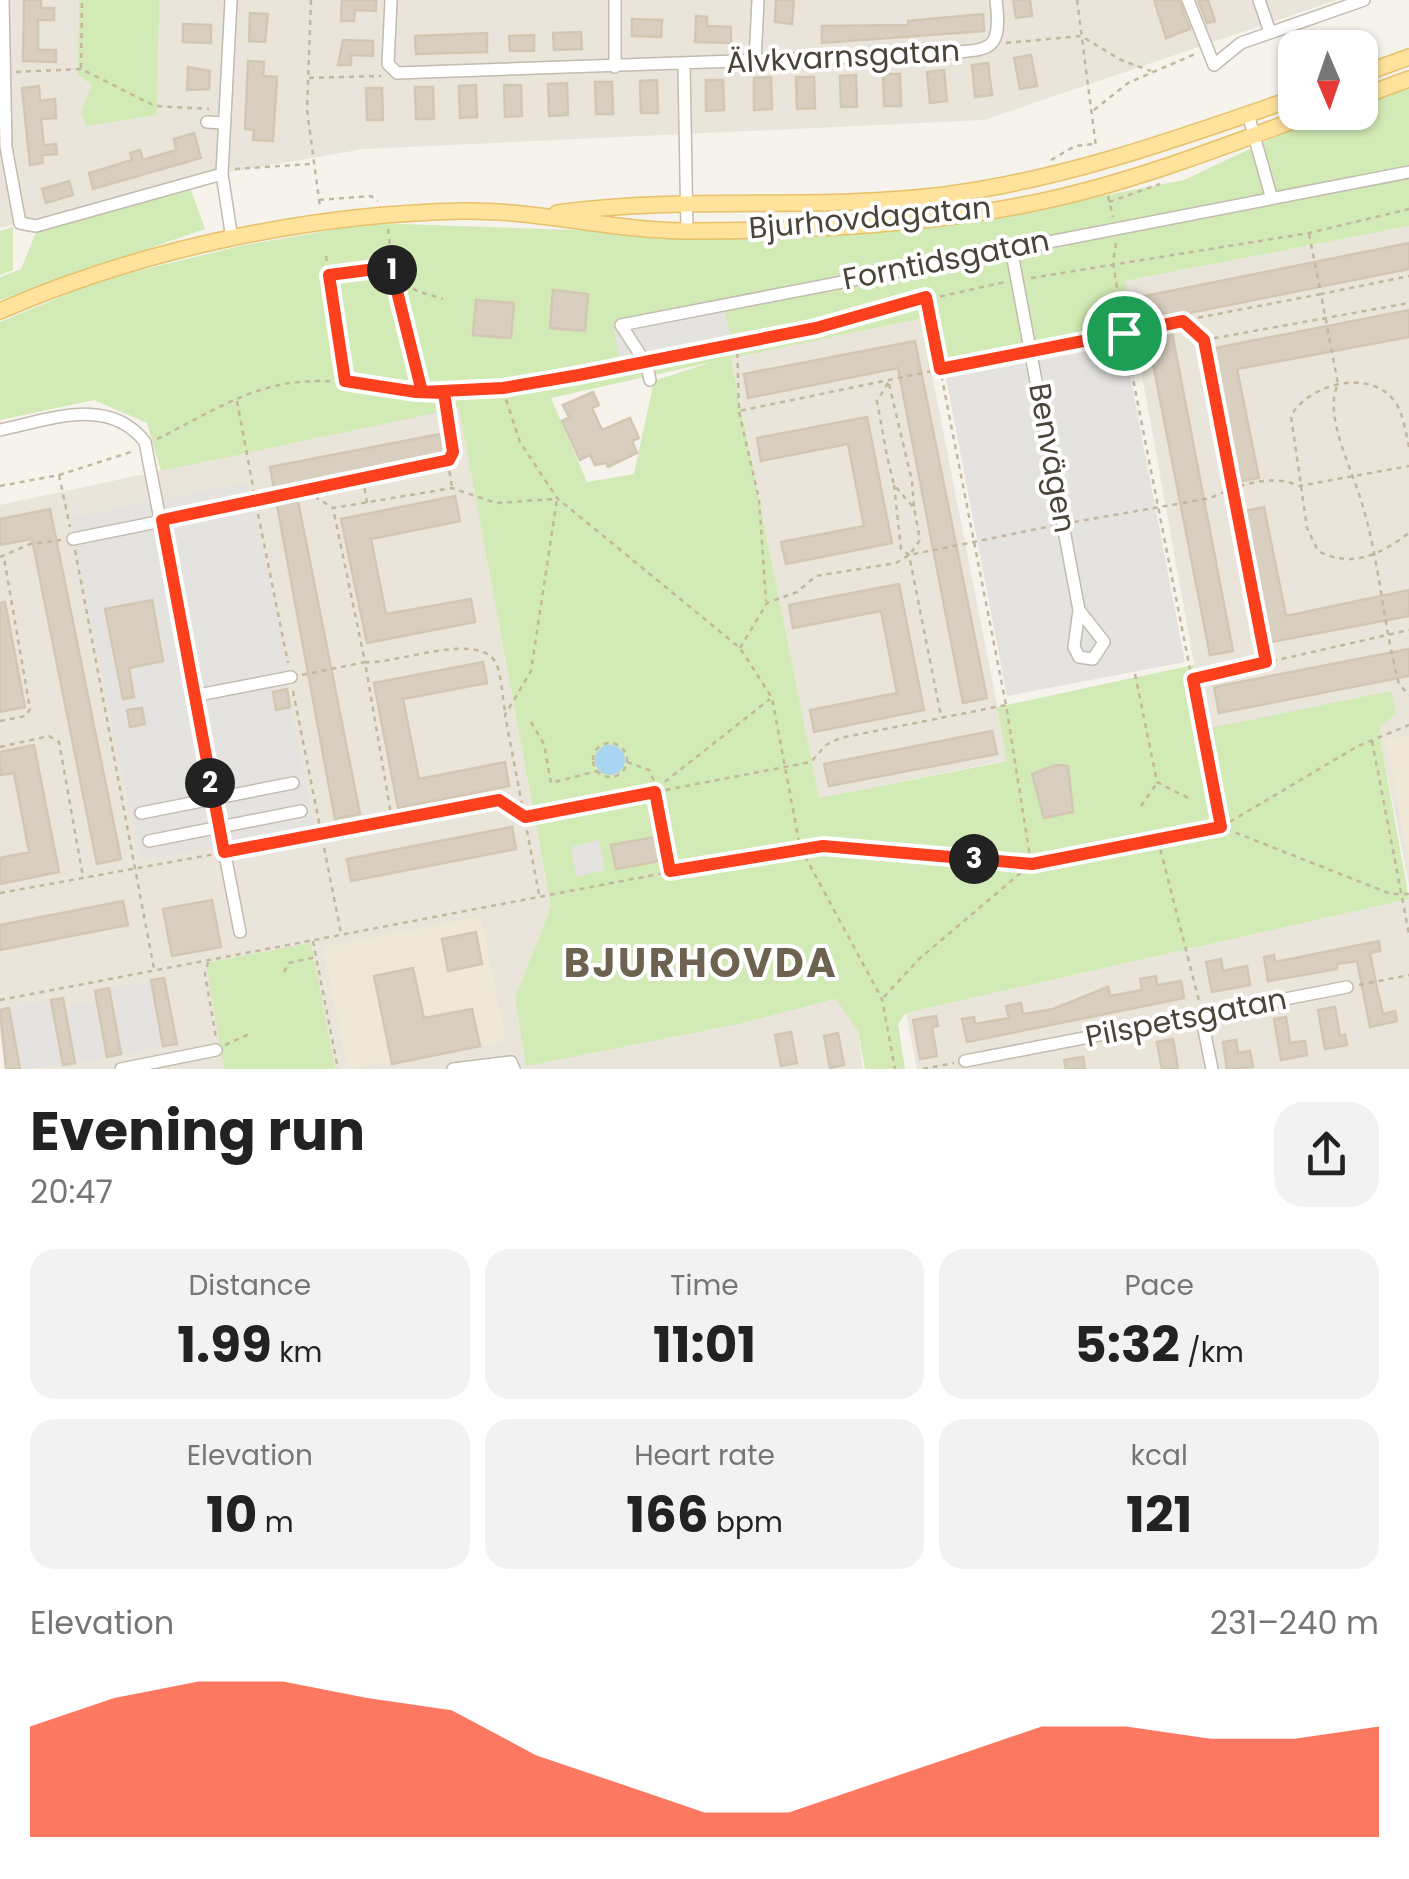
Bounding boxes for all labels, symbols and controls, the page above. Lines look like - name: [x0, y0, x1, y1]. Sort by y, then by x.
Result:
- street label: Älvkvarnsgatan: [725, 29, 961, 84]
- north arrow: [1278, 30, 1378, 130]
- map controls: [1278, 30, 1378, 130]
- street label: Bjurhovdagatan: [747, 185, 993, 250]
- street label: Forntidsgatan: [839, 218, 1053, 301]
- pin: 1: [367, 245, 417, 295]
- text: 1: [387, 250, 397, 289]
- pin: [1082, 291, 1167, 376]
- icon: arrive: [1097, 306, 1152, 361]
- street label: Benvägen: [1018, 380, 1087, 536]
- pin: 2: [185, 758, 235, 808]
- text: 2: [202, 763, 218, 802]
- pin: 3: [949, 834, 999, 884]
- text: 3: [966, 839, 982, 878]
- district label: BJURHOVDA: [564, 935, 838, 991]
- street label: Pilspetsgatan: [1082, 977, 1290, 1058]
- text: Evening run: [30, 1092, 365, 1169]
- button: share: [1274, 1102, 1379, 1207]
- text: 20:47: [30, 1169, 113, 1214]
- text: Distance: [188, 1266, 311, 1305]
- text: Time: [670, 1266, 739, 1305]
- text: Pace: [1124, 1266, 1194, 1305]
- text: 1.99: [177, 1309, 272, 1380]
- text: 11:01: [653, 1309, 756, 1380]
- text: 5:32: [1074, 1309, 1180, 1380]
- text: km: [272, 1333, 322, 1372]
- text: /km: [1180, 1333, 1244, 1372]
- text: Elevation: [187, 1436, 313, 1475]
- text: Heart rate: [634, 1436, 775, 1475]
- text: kcal: [1131, 1436, 1188, 1475]
- text: 10: [206, 1479, 257, 1550]
- text: 166: [626, 1479, 709, 1550]
- text: 121: [1126, 1479, 1192, 1550]
- text: m: [257, 1503, 294, 1542]
- text: bpm: [709, 1503, 783, 1542]
- text: Elevation: [30, 1600, 174, 1645]
- text: 231–240 m: [1210, 1600, 1379, 1645]

